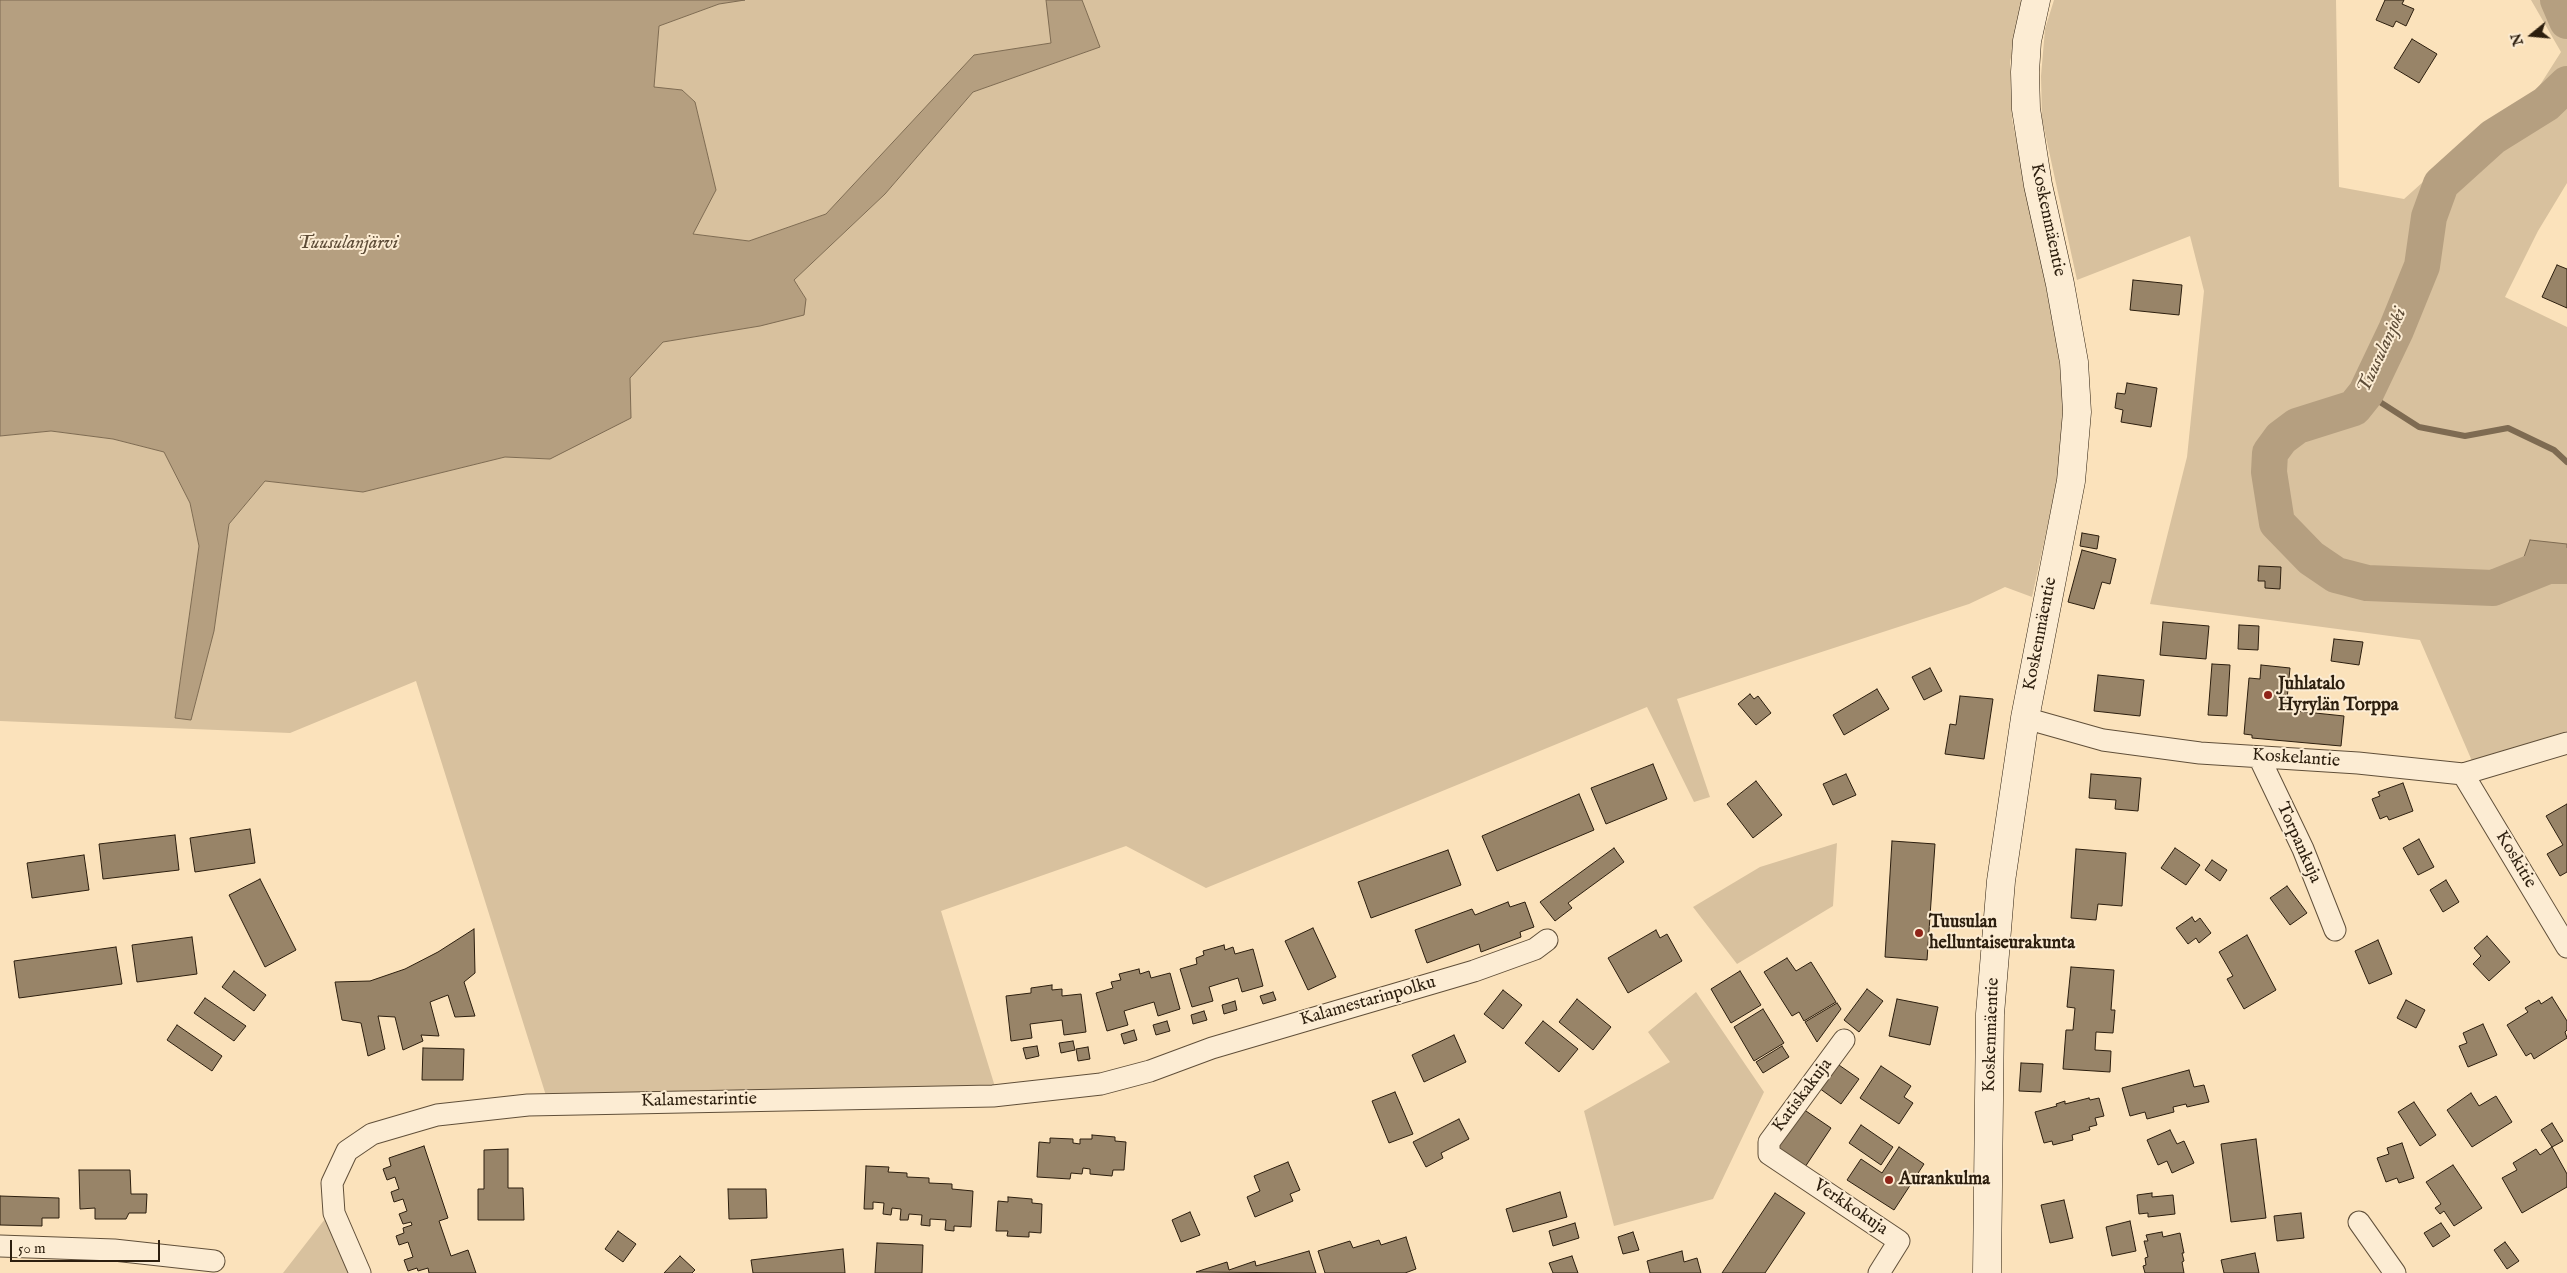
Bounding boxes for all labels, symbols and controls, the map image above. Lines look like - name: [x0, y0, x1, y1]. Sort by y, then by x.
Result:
- north arrow: [2507, 10, 2557, 60]
- text: N: [2507, 31, 2528, 48]
- street label: Koskenmäentie: [2024, 162, 2070, 278]
- water label: Tuusulanjärvi: [298, 233, 398, 255]
- water label: Tuusulanjoki: [2353, 305, 2413, 397]
- street label: Koskenmäentie: [2019, 575, 2063, 693]
- place label: Juhlatalo Hyrylän Torppa: [2278, 674, 2399, 716]
- marker: Juhlatalo Hyrylän Torppa: [2262, 689, 2274, 701]
- street label: Koskelantie: [2251, 745, 2341, 773]
- street label: Torpankuja: [2271, 799, 2325, 887]
- street label: Koskitie: [2490, 828, 2540, 892]
- place label: Tuusulan helluntaiseurakunta: [1929, 912, 2075, 954]
- marker: Tuusulan helluntaiseurakunta: [1913, 927, 1925, 939]
- street label: Kalamestarinpolku: [1298, 972, 1438, 1032]
- street label: Koskenmäentie: [1979, 977, 2005, 1093]
- street label: Katiskakuja: [1768, 1055, 1838, 1137]
- street label: Kalamestarintie: [641, 1089, 757, 1113]
- place label: Aurankulma: [1899, 1169, 1990, 1191]
- marker: Aurankulma: [1883, 1174, 1895, 1186]
- street label: Verkkokuja: [1809, 1175, 1891, 1241]
- scale bar: [12, 1230, 162, 1262]
- text: 50 m: [18, 1239, 46, 1258]

